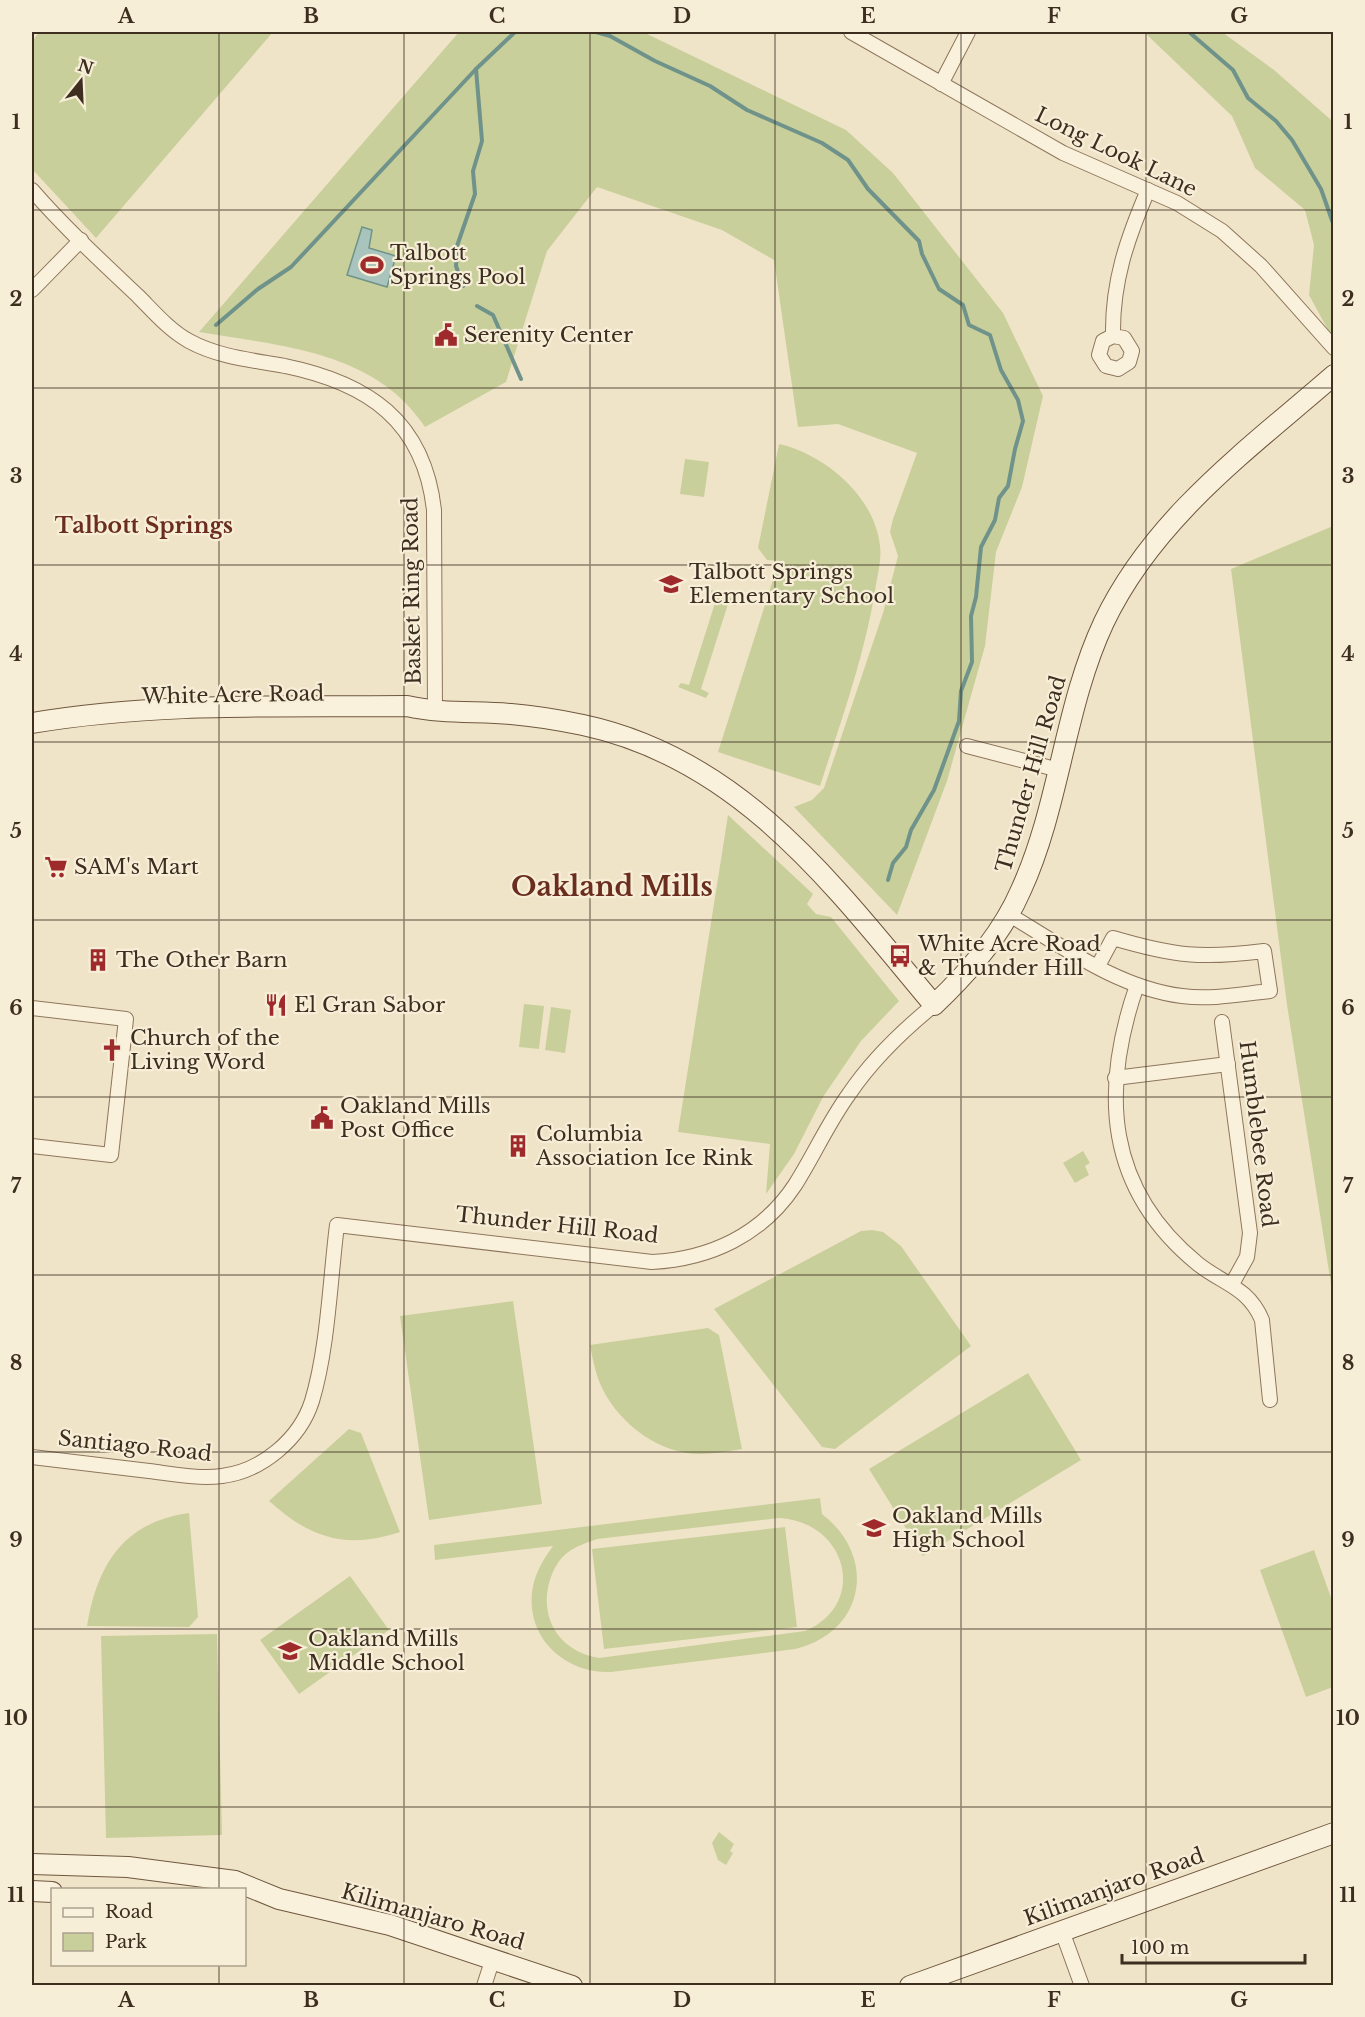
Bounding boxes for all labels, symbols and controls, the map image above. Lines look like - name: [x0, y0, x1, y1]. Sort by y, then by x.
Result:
- text: A: [117, 4, 135, 28]
- text: B: [303, 4, 319, 28]
- text: C: [489, 4, 505, 28]
- text: D: [673, 4, 691, 28]
- text: E: [860, 4, 876, 28]
- text: F: [1047, 4, 1061, 28]
- text: G: [1230, 4, 1248, 28]
- north arrow: [51, 51, 111, 111]
- text: N: [75, 55, 96, 79]
- street label: Long Look Lane: [1031, 102, 1201, 202]
- text: 1: [12, 110, 21, 134]
- text: 1: [1344, 110, 1353, 134]
- place label: Talbott Springs Pool: [390, 240, 526, 290]
- sports icon: Talbott Springs Pool: [359, 252, 385, 278]
- text: 2: [9, 287, 23, 311]
- text: 2: [1341, 287, 1355, 311]
- public building icon: Serenity Center: [433, 322, 459, 348]
- place label: Serenity Center: [464, 322, 633, 348]
- text: 3: [10, 464, 22, 488]
- text: 3: [1342, 464, 1354, 488]
- street label: Basket Ring Road: [397, 497, 427, 685]
- district label: Talbott Springs: [55, 512, 233, 539]
- place label: Talbott Springs Elementary School: [689, 559, 894, 609]
- school or university icon: Talbott Springs Elementary School: [658, 571, 684, 597]
- text: 4: [9, 642, 23, 666]
- text: 4: [1341, 642, 1355, 666]
- street label: Thunder Hill Road: [990, 673, 1072, 875]
- street label: White Acre Road: [140, 680, 325, 710]
- text: 5: [10, 819, 22, 843]
- text: 5: [1342, 819, 1354, 843]
- supermarket icon: SAM's Mart: [43, 854, 69, 880]
- place label: SAM's Mart: [74, 854, 199, 880]
- district label: Oakland Mills: [511, 870, 713, 903]
- place label: White Acre Road & Thunder Hill: [917, 931, 1101, 981]
- bus stop icon: White Acre Road & Thunder Hill: [887, 943, 913, 969]
- building icon: The Other Barn: [85, 947, 111, 973]
- place label: The Other Barn: [116, 947, 287, 973]
- restaurant icon: El Gran Sabor: [263, 992, 289, 1018]
- place label: El Gran Sabor: [294, 992, 445, 1018]
- text: 6: [9, 996, 23, 1020]
- text: 6: [1341, 996, 1355, 1020]
- place label: Church of the Living Word: [130, 1025, 280, 1075]
- church icon: Church of the Living Word: [99, 1037, 125, 1063]
- street label: Humblebee Road: [1234, 1039, 1282, 1229]
- place label: Oakland Mills Post Office: [340, 1093, 491, 1143]
- public building icon: Oakland Mills Post Office: [309, 1105, 335, 1131]
- place label: Columbia Association Ice Rink: [535, 1121, 753, 1171]
- building icon: Columbia Association Ice Rink: [505, 1133, 531, 1159]
- text: 7: [11, 1174, 22, 1198]
- text: 7: [1343, 1174, 1354, 1198]
- street label: Thunder Hill Road: [454, 1201, 660, 1249]
- text: 8: [10, 1351, 22, 1375]
- text: 8: [1342, 1351, 1354, 1375]
- street label: Santiago Road: [57, 1425, 213, 1467]
- place label: Oakland Mills High School: [892, 1503, 1043, 1553]
- school or university icon: Oakland Mills High School: [861, 1515, 887, 1541]
- text: 9: [9, 1528, 23, 1552]
- text: 9: [1341, 1528, 1355, 1552]
- place label: Oakland Mills Middle School: [308, 1626, 465, 1676]
- school or university icon: Oakland Mills Middle School: [277, 1638, 303, 1664]
- text: 10: [4, 1706, 28, 1730]
- text: 10: [1336, 1706, 1360, 1730]
- street label: Kilimanjaro Road: [1020, 1842, 1208, 1932]
- street label: Kilimanjaro Road: [338, 1878, 528, 1956]
- text: 11: [7, 1883, 25, 1907]
- text: 11: [1339, 1883, 1357, 1907]
- legend: [51, 1888, 246, 1966]
- text: Road: [105, 1901, 153, 1923]
- scale bar: [1122, 1927, 1305, 1965]
- text: Park: [105, 1931, 147, 1953]
- text: 100 m: [1131, 1937, 1189, 1959]
- text: A: [117, 1988, 135, 2012]
- text: B: [303, 1988, 319, 2012]
- text: C: [489, 1988, 505, 2012]
- text: D: [673, 1988, 691, 2012]
- text: E: [860, 1988, 876, 2012]
- text: F: [1047, 1988, 1061, 2012]
- text: G: [1230, 1988, 1248, 2012]

